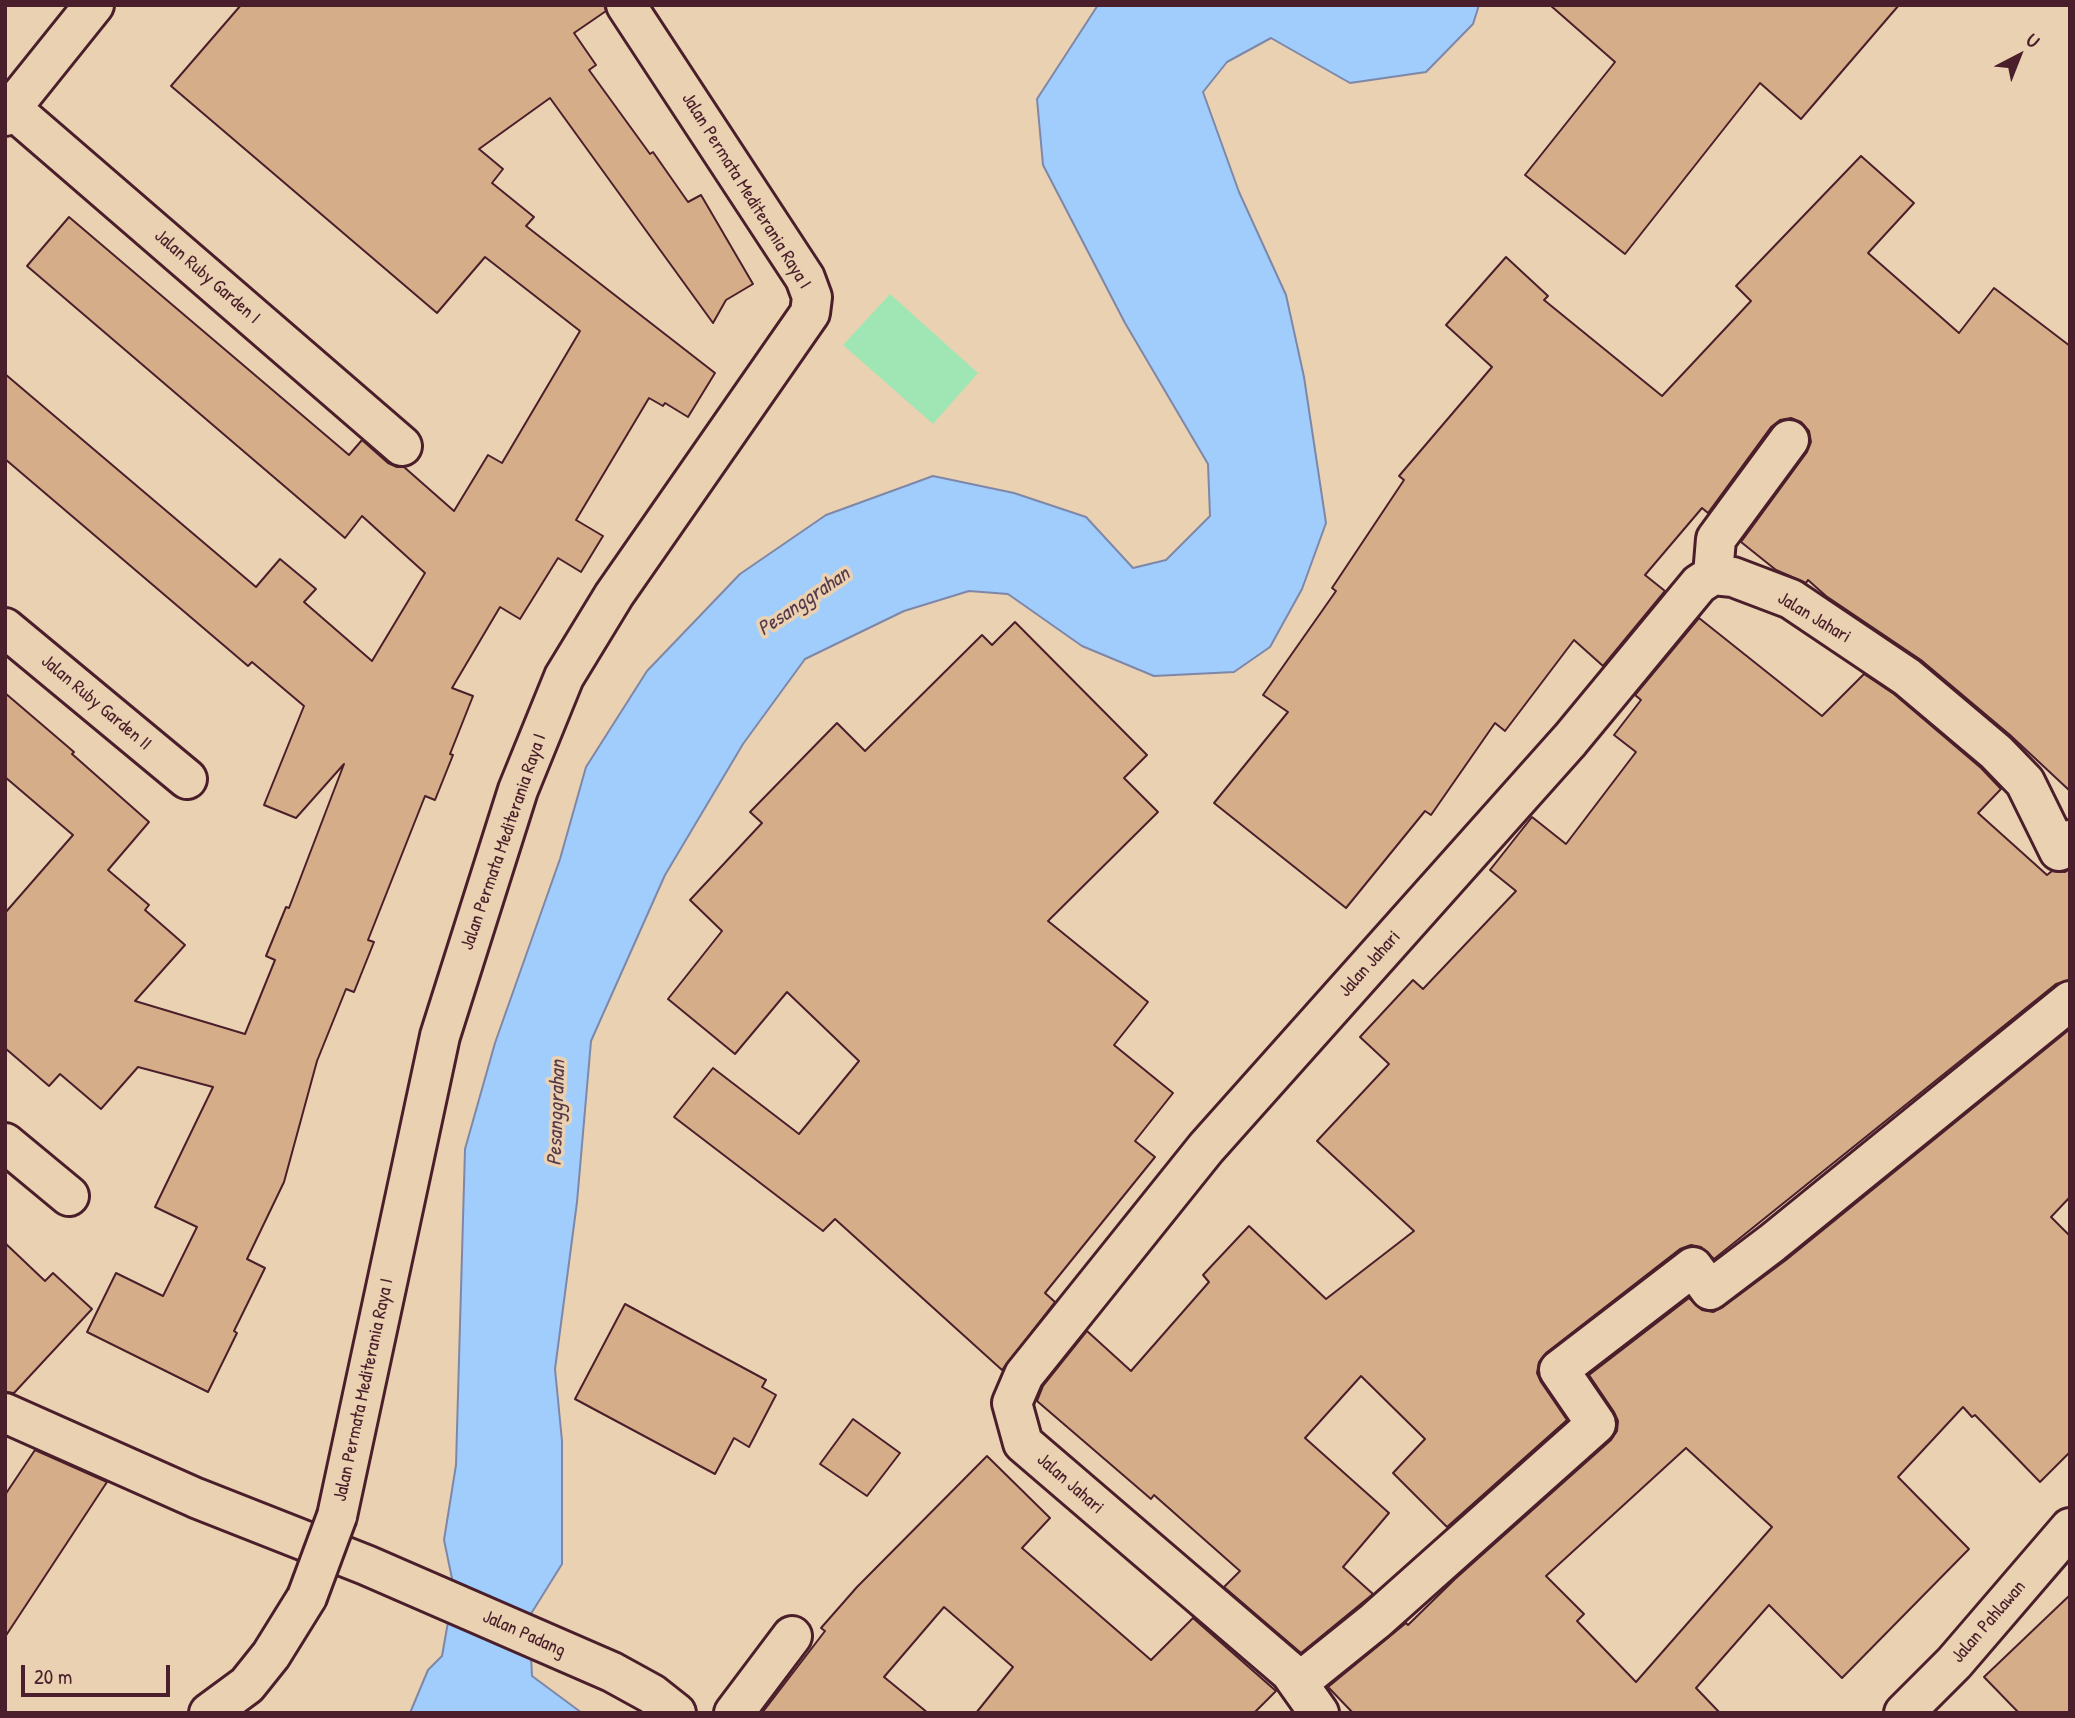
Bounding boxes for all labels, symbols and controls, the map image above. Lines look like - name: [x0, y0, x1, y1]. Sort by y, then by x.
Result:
- north arrow: [1984, 21, 2054, 91]
- text: U: [2020, 27, 2046, 54]
- street label: Jalan Permata Mediterania Raya I: [676, 89, 816, 293]
- street label: Jalan Ruby Garden I: [149, 225, 265, 329]
- water label: Pesanggrahan: [753, 562, 855, 642]
- street label: Jalan Jahari: [1773, 587, 1855, 649]
- street label: Jalan Ruby Garden II: [36, 650, 156, 756]
- street label: Jalan Permata Mediterania Raya I: [456, 731, 552, 953]
- street label: Jalan Jahari: [1334, 926, 1406, 1002]
- water label: Pesanggrahan: [543, 1060, 571, 1166]
- street label: Jalan Permata Mediterania Raya I: [329, 1277, 399, 1503]
- street label: Jalan Jahari: [1032, 1449, 1108, 1519]
- street label: Jalan Pahlawan: [1947, 1576, 2031, 1668]
- street label: Jalan Padang: [479, 1606, 569, 1662]
- scale bar: [24, 1652, 173, 1696]
- text: 20 m: [34, 1662, 72, 1691]

